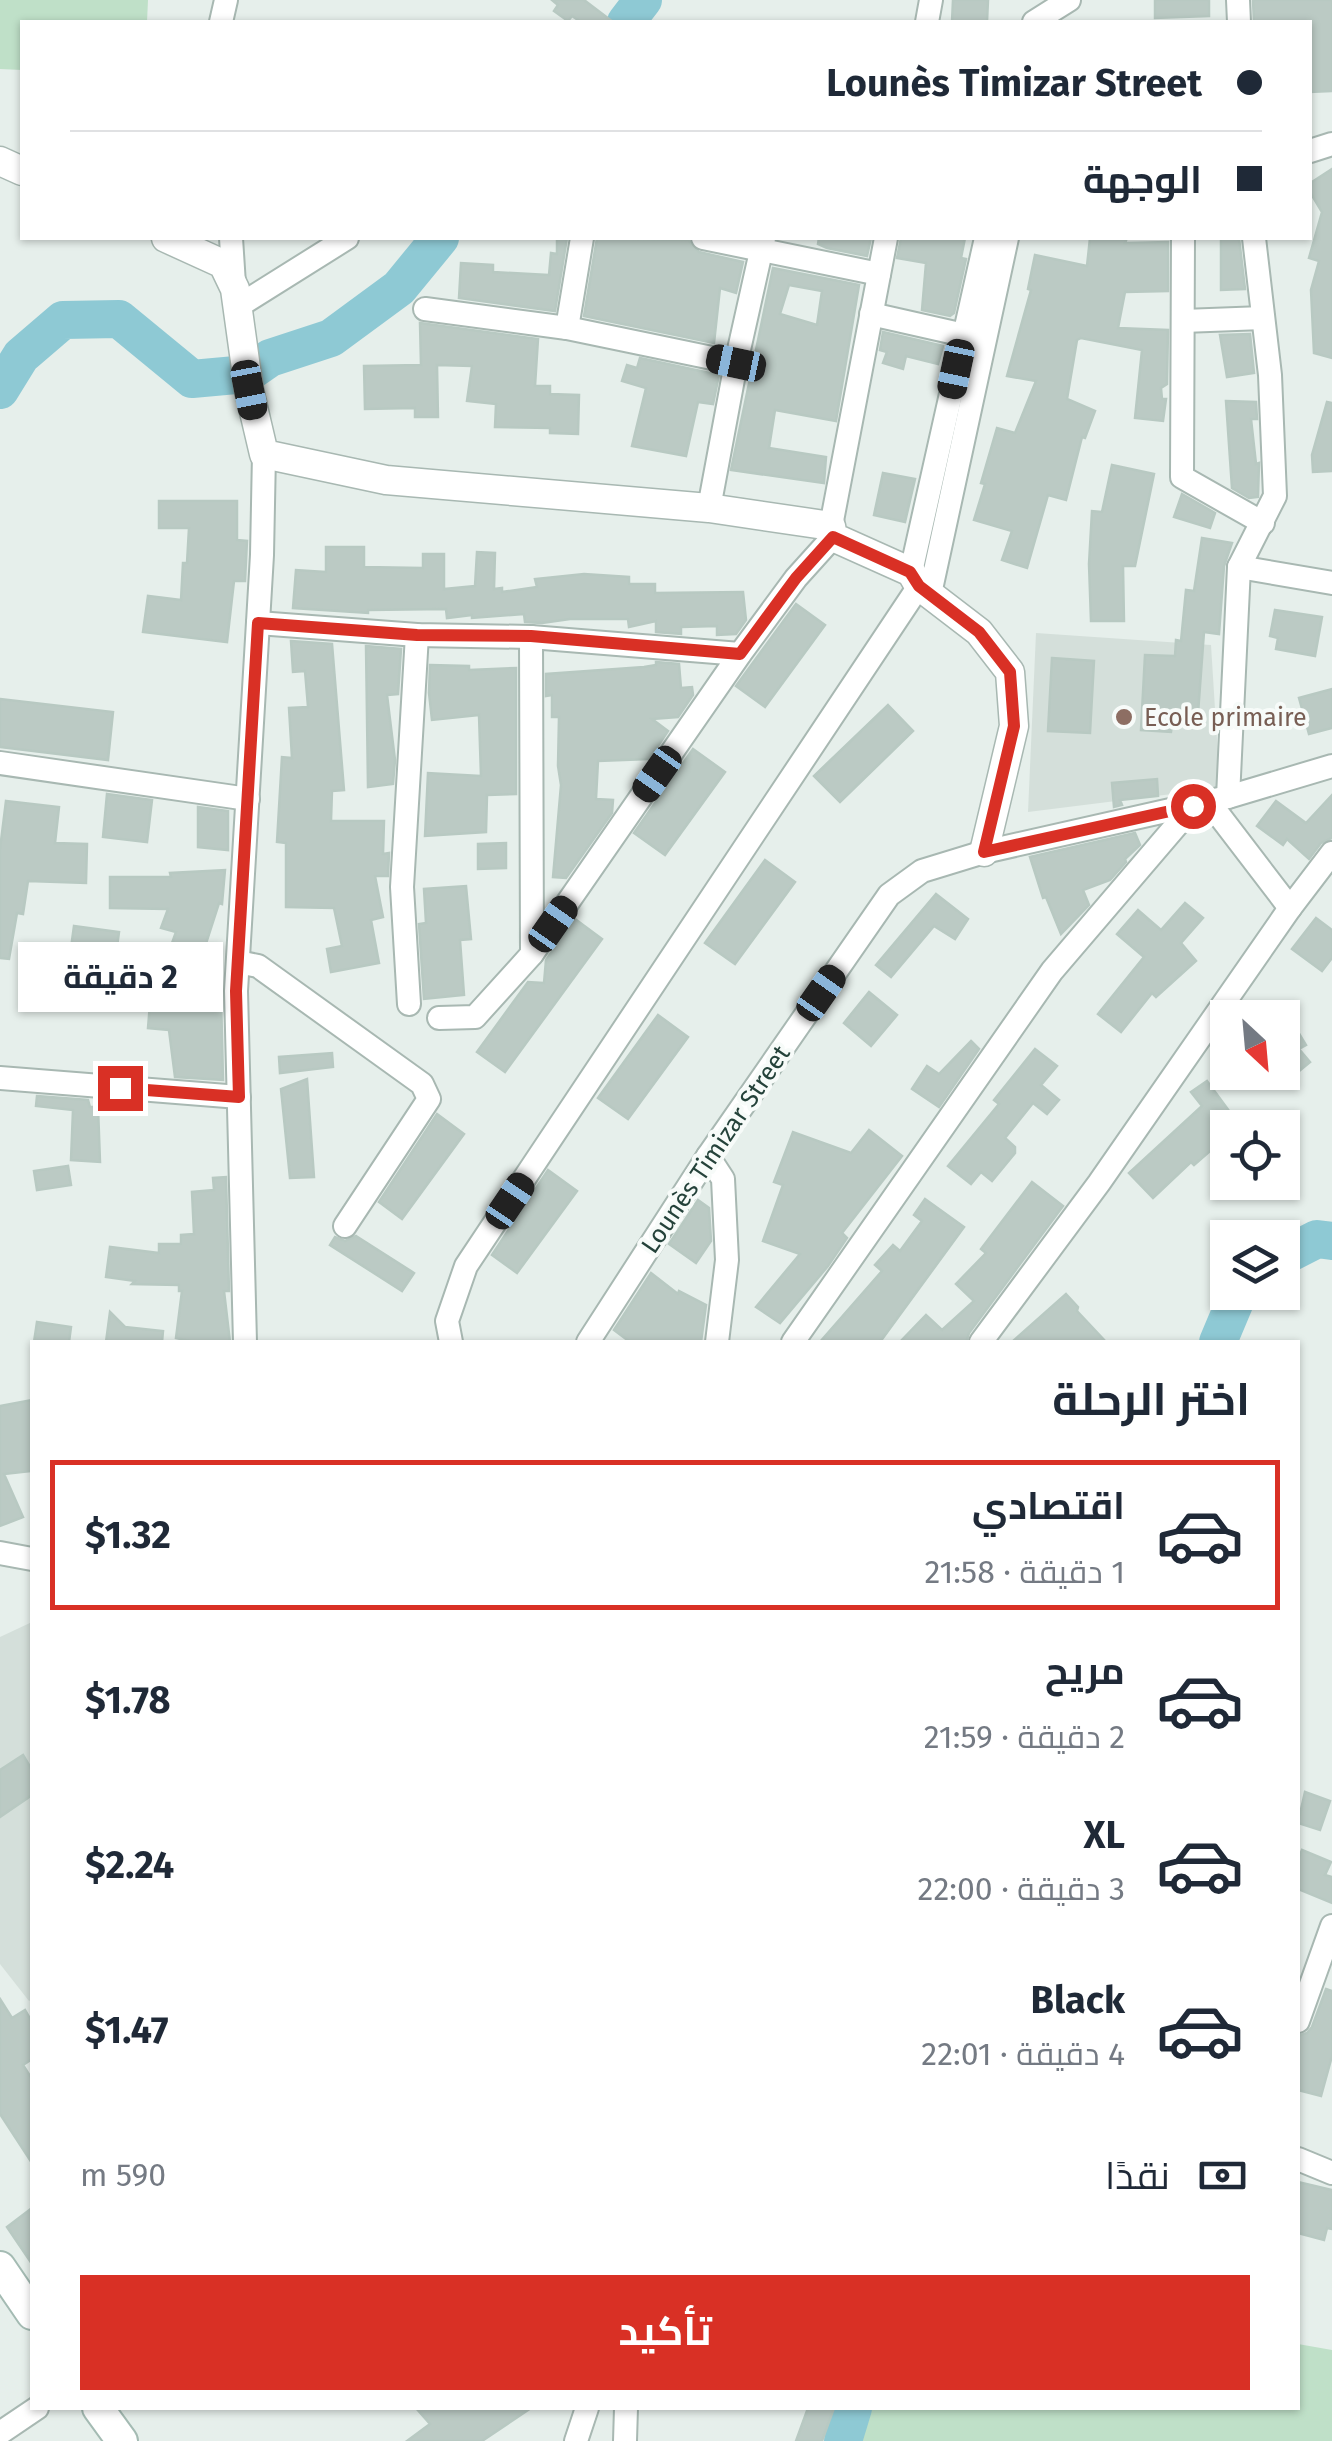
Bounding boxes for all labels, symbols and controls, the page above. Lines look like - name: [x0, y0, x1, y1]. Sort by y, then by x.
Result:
- text: Lounès Timizar Street: [826, 60, 1202, 106]
- text: الوجهة: [1083, 157, 1202, 203]
- car: [935, 337, 977, 401]
- car: [704, 342, 768, 384]
- car: [229, 358, 269, 422]
- place label: Ecole primaire: [1144, 703, 1307, 733]
- marker: Ecole primaire: [1113, 706, 1135, 728]
- car: [628, 741, 686, 807]
- route start: [1171, 784, 1216, 829]
- car: [524, 891, 582, 957]
- callout: 2 دقيقة: [18, 943, 222, 1013]
- text: 2 دقيقة: [63, 958, 178, 996]
- car: [792, 960, 850, 1026]
- north arrow: [1210, 1000, 1300, 1090]
- map controls: [1210, 1000, 1300, 1310]
- street label: Lounès Timizar Street: [635, 1039, 797, 1259]
- route end: [98, 1066, 143, 1111]
- button: locate: [1210, 1110, 1300, 1200]
- car: [481, 1168, 539, 1234]
- button: layers: [1210, 1220, 1300, 1310]
- text: اختر الرحلة: [1052, 1373, 1250, 1427]
- text: اقتصادي: [972, 1483, 1125, 1529]
- icon: car: [1155, 1490, 1245, 1580]
- text: $1.32: [85, 1512, 171, 1558]
- text: 1 دقيقة · 21:58: [924, 1553, 1125, 1591]
- text: مريح: [1045, 1648, 1125, 1694]
- icon: car: [1155, 1655, 1245, 1745]
- text: $1.78: [85, 1677, 170, 1723]
- text: 2 دقيقة · 21:59: [924, 1718, 1125, 1756]
- text: XL: [1083, 1812, 1125, 1858]
- icon: car: [1155, 1820, 1245, 1910]
- text: $2.24: [85, 1842, 174, 1888]
- text: 3 دقيقة · 22:00: [918, 1870, 1125, 1908]
- text: Black: [1030, 1977, 1125, 2023]
- icon: car: [1155, 1985, 1245, 2075]
- text: $1.47: [85, 2007, 169, 2053]
- text: 4 دقيقة · 22:01: [921, 2035, 1125, 2073]
- icon: cash: [1195, 2148, 1250, 2203]
- text: نقدًا: [1105, 2153, 1170, 2199]
- text: 590 m: [80, 2156, 166, 2194]
- button: تأكيد: [80, 2275, 1250, 2390]

